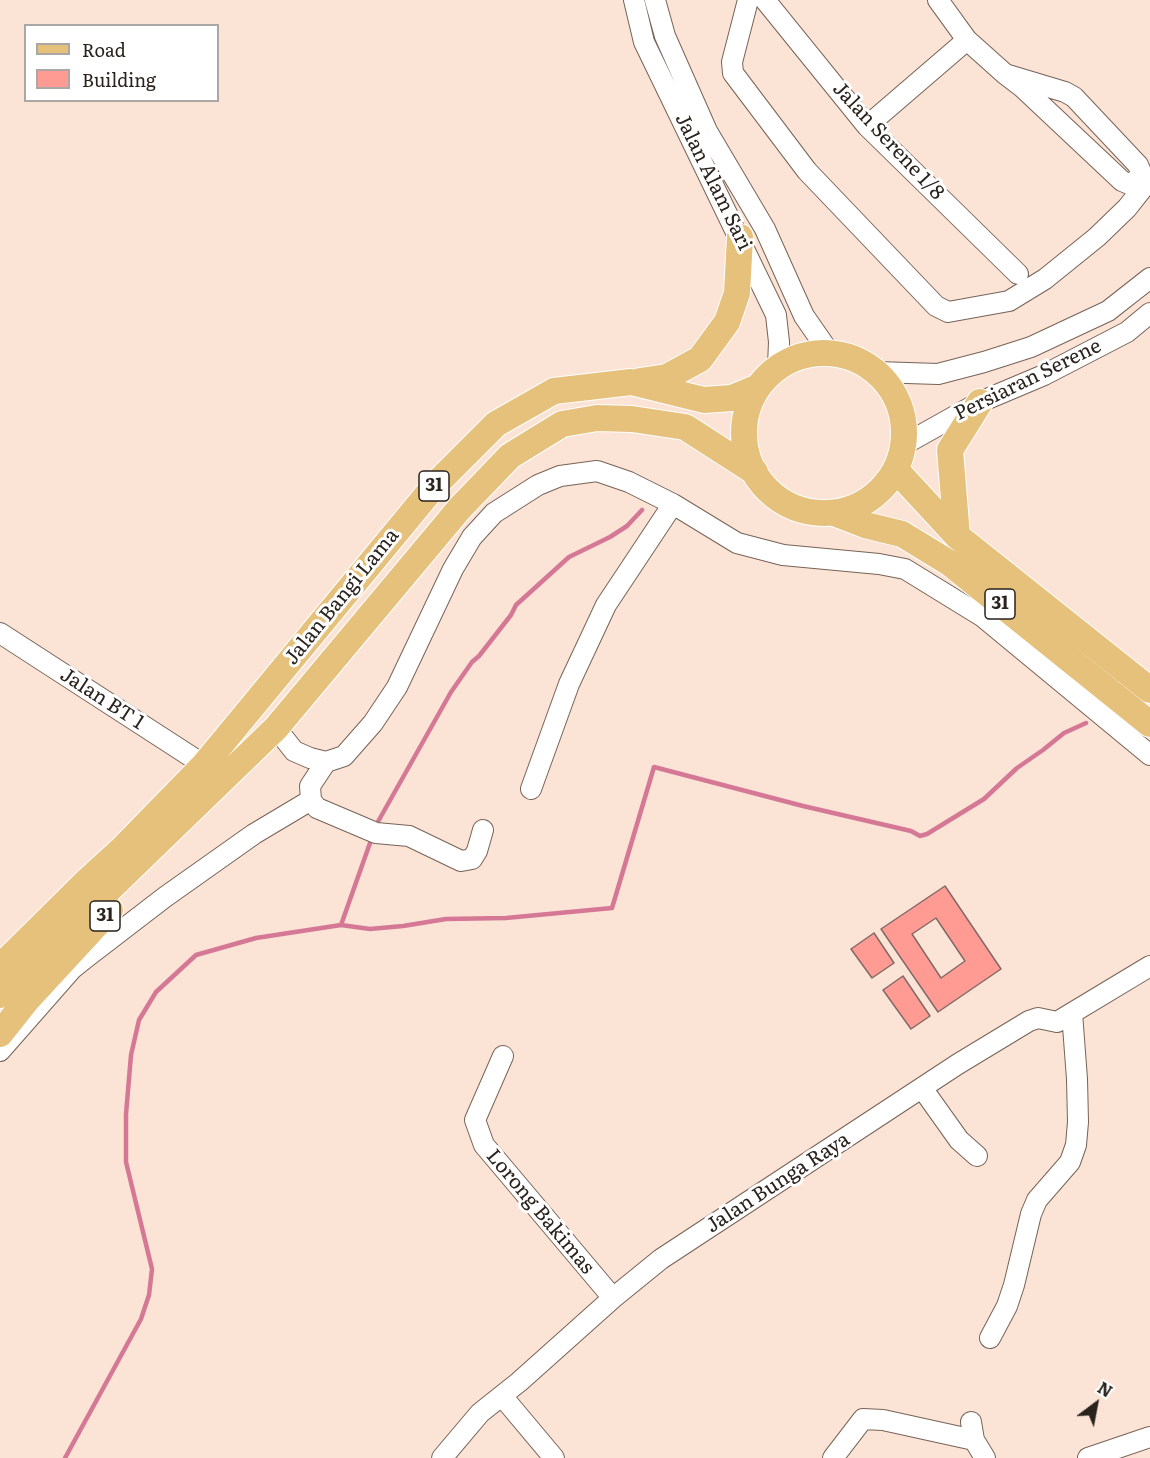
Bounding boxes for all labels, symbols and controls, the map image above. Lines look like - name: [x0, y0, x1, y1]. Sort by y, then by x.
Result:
- legend: [24, 24, 219, 102]
- text: Road: [82, 36, 126, 63]
- text: Building: [82, 66, 156, 93]
- street label: Jalan Serene 1/8: [827, 77, 949, 205]
- street label: Jalan Alam Sari: [669, 110, 757, 254]
- street label: Persiaran Serene: [951, 334, 1105, 426]
- road number: 31: [419, 471, 449, 501]
- street label: Jalan Bangi Lama: [280, 524, 404, 670]
- road number: 31: [985, 589, 1015, 619]
- street label: Jalan BT 1: [55, 663, 149, 735]
- road number: 31: [90, 901, 120, 931]
- street label: Jalan Bunga Raya: [702, 1128, 854, 1238]
- street label: Lorong Bakimas: [481, 1145, 599, 1279]
- north arrow: [1066, 1374, 1126, 1434]
- text: N: [1093, 1375, 1118, 1402]

